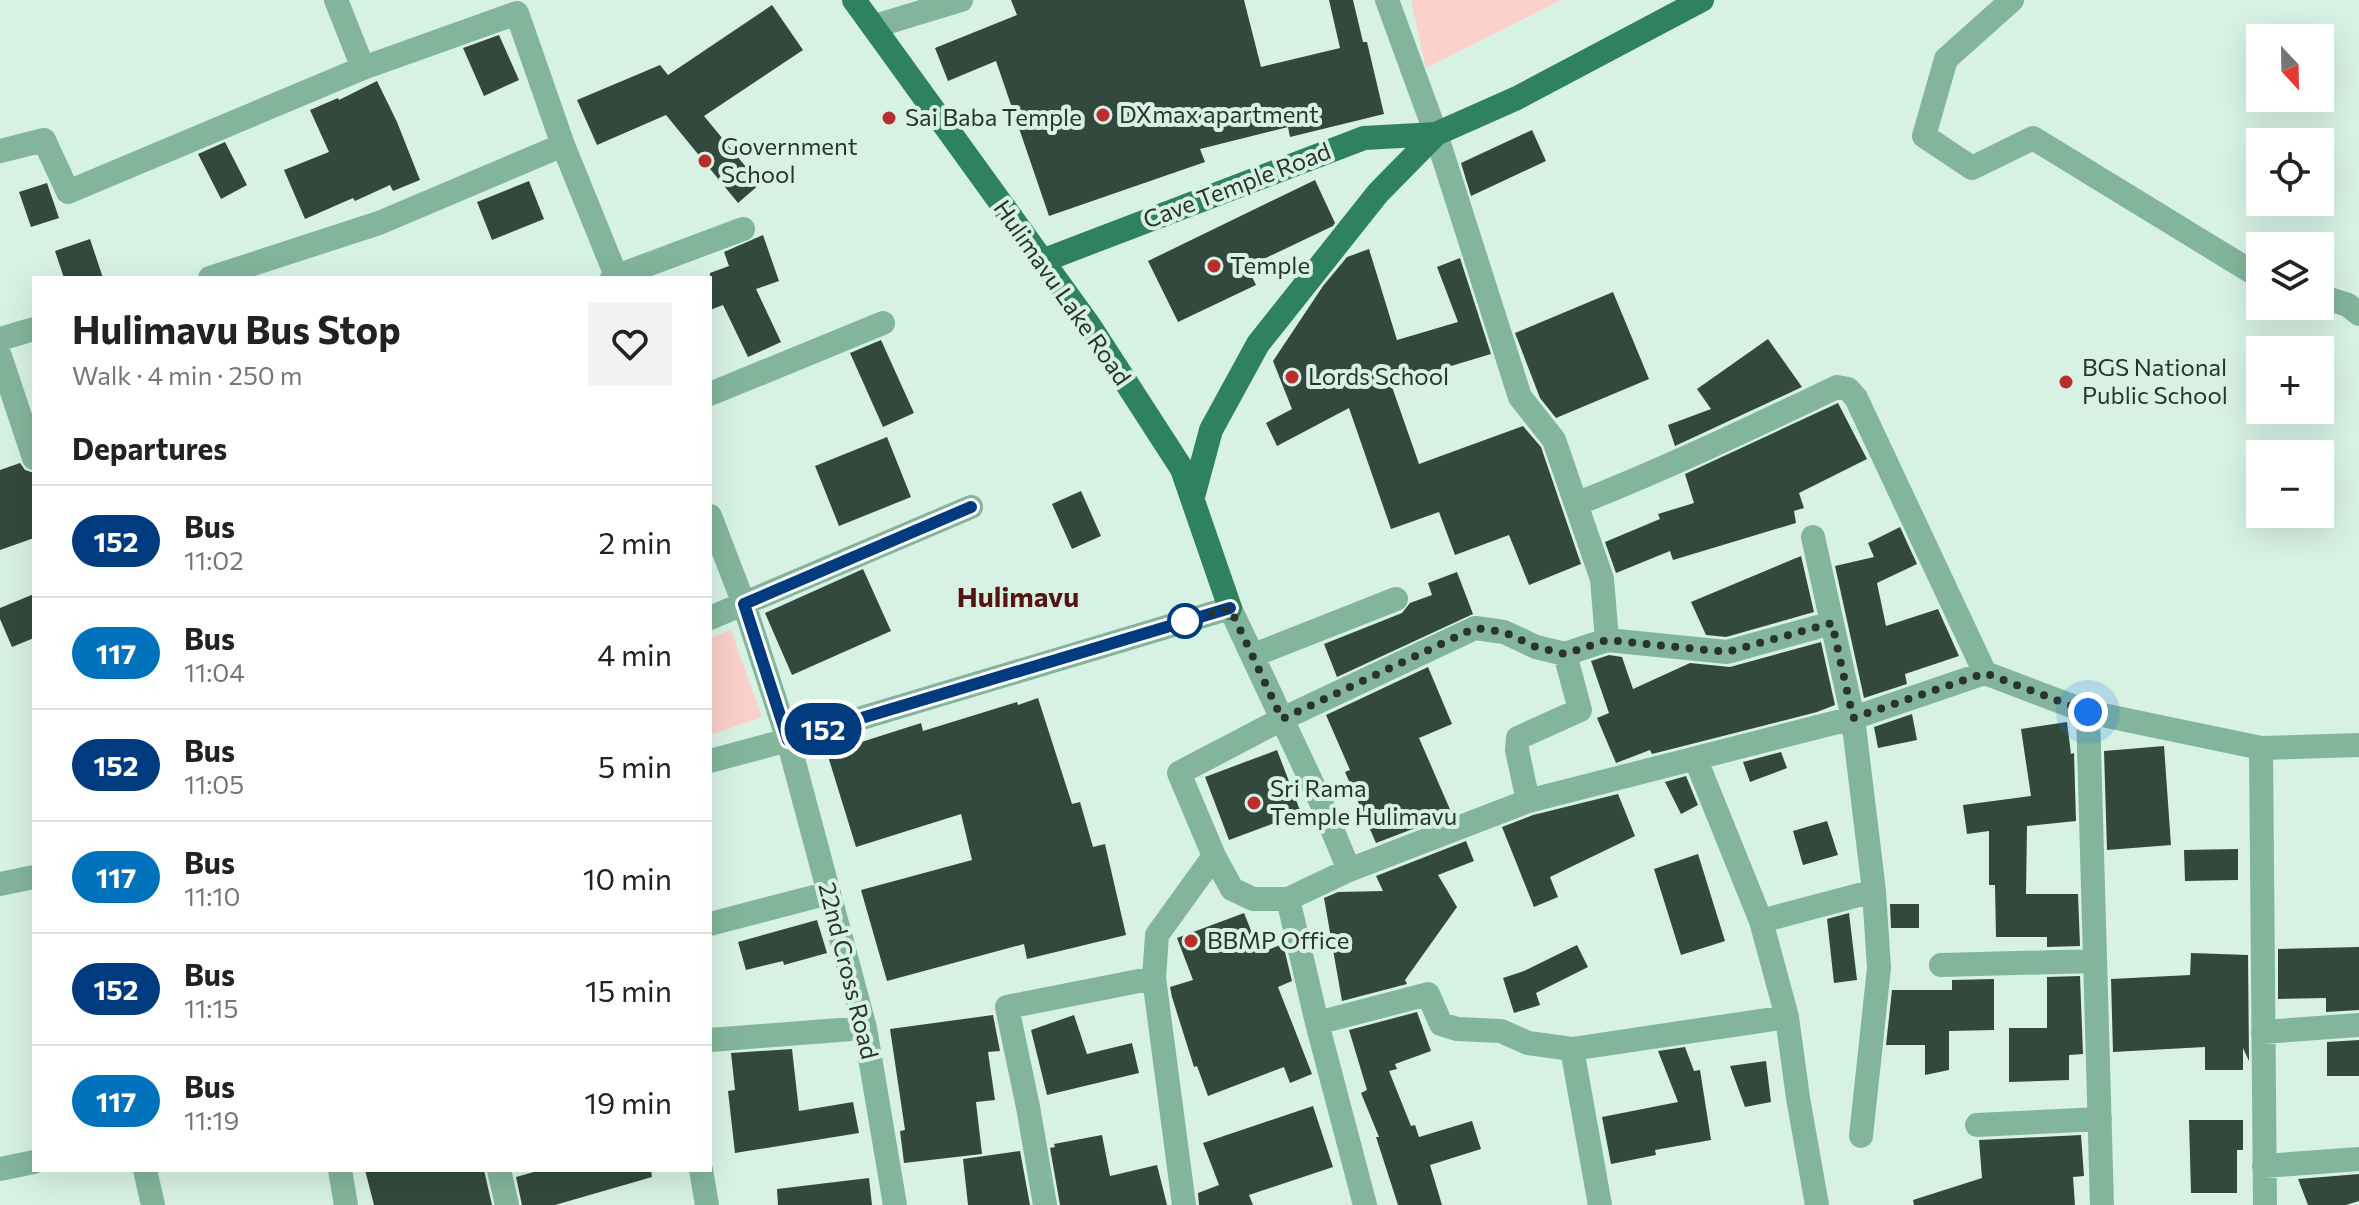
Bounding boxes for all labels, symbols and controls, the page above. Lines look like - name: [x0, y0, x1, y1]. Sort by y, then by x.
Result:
- north arrow: [2246, 24, 2334, 112]
- map controls: [2246, 24, 2334, 528]
- place label: DXmax apartment: [1119, 99, 1319, 128]
- place label: Sai Baba Temple: [905, 102, 1082, 131]
- marker: DXmax apartment: [1094, 106, 1112, 124]
- marker: Sai Baba Temple: [880, 109, 898, 127]
- button: locate: [2246, 128, 2334, 216]
- place label: Government School: [721, 131, 858, 188]
- street label: Cave Temple Road: [1139, 135, 1334, 234]
- marker: Government School: [696, 152, 714, 170]
- street label: Hulimavu Lake Road: [988, 194, 1138, 390]
- button: layers: [2246, 232, 2334, 320]
- place label: Temple: [1230, 250, 1310, 279]
- marker: Temple: [1205, 257, 1223, 275]
- button: heart: [588, 302, 672, 386]
- text: Hulimavu Bus Stop: [72, 305, 401, 352]
- button: +: [2246, 336, 2334, 424]
- place label: BGS National Public School: [2082, 352, 2228, 409]
- text: Walk · 4 min · 250 m: [72, 359, 302, 390]
- place label: Lords School: [1308, 361, 1449, 390]
- marker: Lords School: [1283, 368, 1301, 386]
- marker: BGS National Public School: [2057, 373, 2075, 391]
- text: Departures: [72, 429, 227, 466]
- button: −: [2246, 440, 2334, 528]
- text: Bus: [184, 507, 235, 544]
- text: 2 min: [599, 523, 672, 560]
- text: 152: [94, 524, 138, 558]
- text: 11:02: [184, 544, 244, 575]
- district label: Hulimavu: [957, 579, 1079, 613]
- unlabelled marker: [1168, 604, 1202, 638]
- text: Bus: [184, 619, 235, 656]
- text: 4 min: [597, 635, 672, 672]
- text: 117: [96, 636, 136, 670]
- text: 11:04: [184, 656, 245, 687]
- your location: [2068, 692, 2108, 732]
- line badge: 152: [777, 703, 869, 755]
- text: 152: [801, 712, 845, 746]
- text: Bus: [184, 731, 235, 768]
- text: 5 min: [598, 747, 672, 784]
- text: 152: [94, 748, 138, 782]
- text: 11:05: [184, 768, 244, 799]
- place label: Sri Rama Temple Hulimavu: [1270, 773, 1457, 830]
- marker: Sri Rama Temple Hulimavu: [1245, 794, 1263, 812]
- text: Bus: [184, 843, 235, 880]
- text: 10 min: [583, 859, 672, 896]
- text: 117: [96, 860, 136, 894]
- street label: 22nd Cross Road: [813, 879, 885, 1062]
- text: 11:10: [184, 880, 240, 911]
- place label: BBMP Office: [1207, 925, 1349, 954]
- marker: BBMP Office: [1182, 932, 1200, 950]
- text: Bus: [184, 955, 235, 992]
- text: 15 min: [585, 971, 672, 1008]
- text: 152: [94, 972, 138, 1006]
- text: 11:15: [184, 992, 238, 1023]
- text: Bus: [184, 1067, 235, 1104]
- text: 19 min: [584, 1083, 672, 1120]
- text: 117: [96, 1084, 136, 1118]
- text: 11:19: [184, 1104, 239, 1135]

